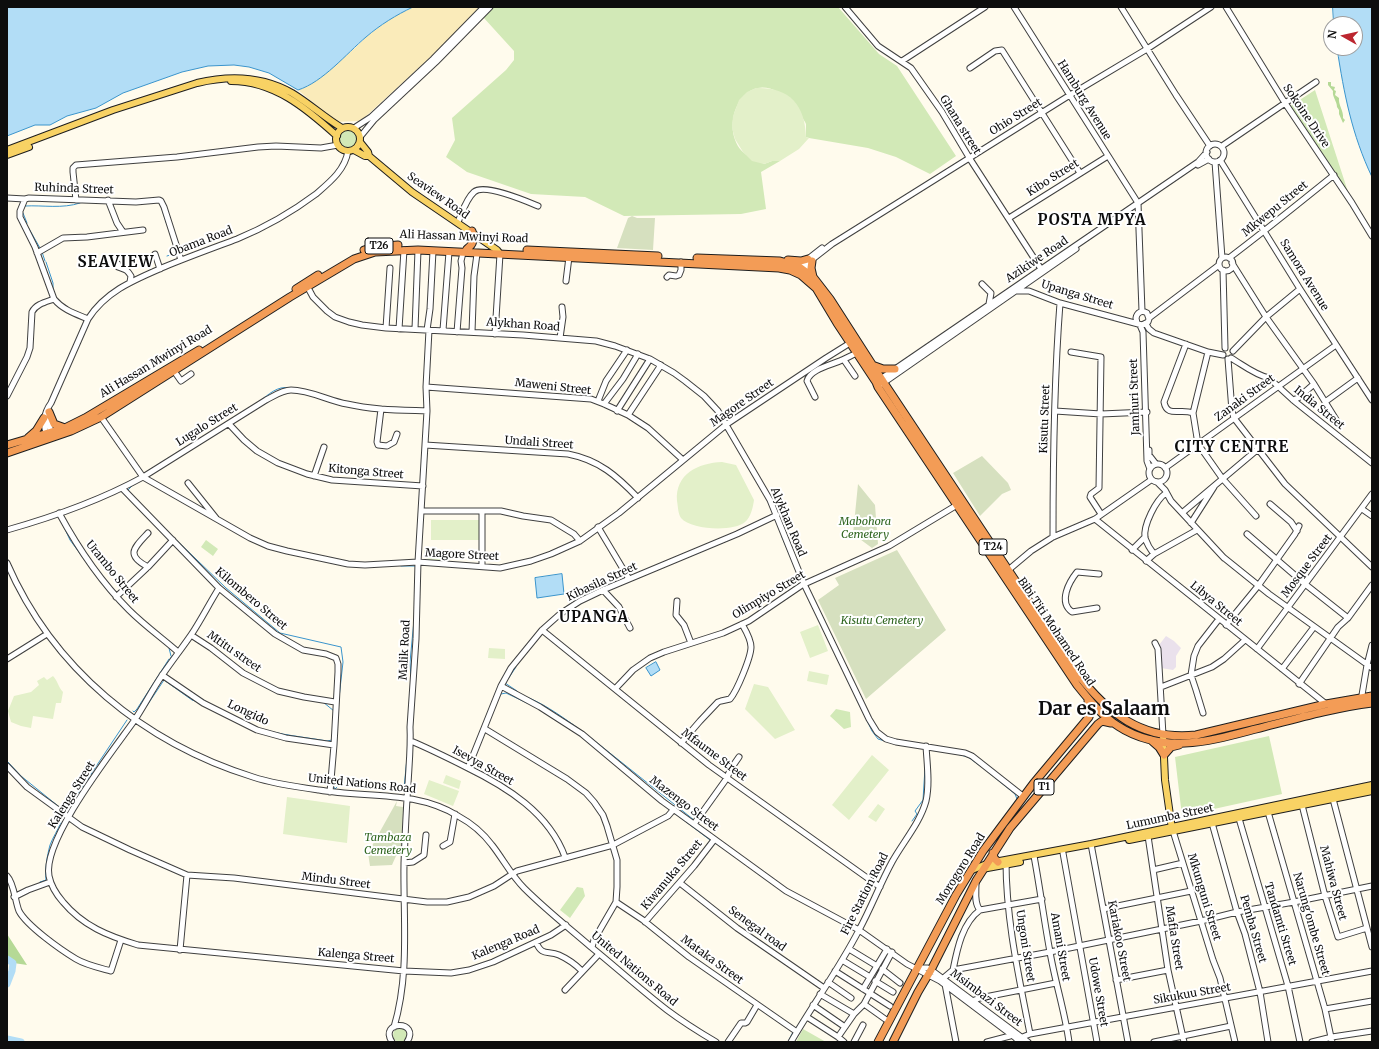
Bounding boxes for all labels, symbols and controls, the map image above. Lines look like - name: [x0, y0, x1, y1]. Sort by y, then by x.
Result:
- north arrow: [1323, 16, 1363, 56]
- text: N: [1325, 29, 1340, 40]
- street label: Hamburg Avenue: [1054, 58, 1114, 142]
- street label: Sokoine Drive: [1280, 82, 1332, 150]
- street label: Ghana street: [937, 93, 983, 157]
- street label: Ohio Street: [987, 96, 1045, 138]
- street label: Kibo Street: [1025, 157, 1081, 199]
- street label: Seaview Road: [405, 170, 471, 222]
- street label: Mkwepu Street: [1240, 179, 1310, 239]
- street label: Ruhinda Street: [34, 181, 114, 197]
- district label: POSTA MPYA: [1038, 212, 1146, 230]
- street label: Obama Road: [168, 224, 234, 260]
- street label: Ali Hassan Mwinyi Road: [399, 228, 529, 246]
- street label: Azikiwe Road: [1003, 234, 1071, 286]
- street label: Samora Avenue: [1277, 237, 1331, 313]
- road number: T26: [365, 238, 393, 254]
- district label: SEAVIEW: [77, 254, 155, 272]
- street label: Upanga Street: [1039, 278, 1115, 312]
- street label: Alykhan Road: [486, 316, 560, 334]
- street label: Ali Hassan Mwinyi Road: [97, 323, 215, 401]
- street label: Jamhuri Street: [1127, 358, 1143, 436]
- street label: Zanaki Street: [1212, 372, 1278, 424]
- street label: Maweni Street: [514, 376, 592, 398]
- street label: Magore Street: [708, 376, 776, 430]
- street label: Kisutu Street: [1037, 384, 1053, 454]
- street label: India Street: [1291, 384, 1347, 432]
- street label: Lugalo Street: [174, 401, 240, 449]
- street label: Undali Street: [504, 434, 574, 452]
- district label: CITY CENTRE: [1175, 439, 1289, 457]
- street label: Kitonga Street: [328, 462, 404, 482]
- street label: Alykhan Road: [767, 485, 809, 559]
- park label: Mabohora Cemetery: [839, 515, 891, 541]
- street label: Mosque Street: [1279, 532, 1335, 600]
- street label: Urambo Street: [83, 538, 141, 606]
- road number: T24: [979, 539, 1007, 555]
- street label: Magore Street: [425, 546, 499, 564]
- street label: Kibasila Street: [565, 560, 639, 604]
- street label: Kilombero Street: [212, 565, 290, 633]
- street label: Olimpiyo Street: [730, 568, 808, 622]
- street label: Bibi Titi Mohamed Road: [1015, 575, 1097, 689]
- street label: Libya Street: [1187, 579, 1245, 629]
- district label: UPANGA: [559, 609, 629, 627]
- park label: Kisutu Cemetery: [841, 614, 923, 628]
- street label: Malik Road: [397, 620, 413, 680]
- street label: Mtitu street: [205, 629, 263, 675]
- street label: Longido: [225, 698, 271, 728]
- district label: Dar es Salaam: [1038, 699, 1170, 721]
- street label: Mfaume Street: [679, 726, 749, 784]
- street label: Isevya Street: [450, 744, 516, 788]
- street label: Kalenga Street: [46, 759, 98, 831]
- street label: United Nations Road: [307, 772, 417, 796]
- street label: Mazengo Street: [647, 774, 721, 834]
- road number: T1: [1034, 779, 1054, 795]
- street label: Lumumba Street: [1125, 801, 1215, 833]
- park label: Tambaza Cemetery: [364, 831, 412, 857]
- street label: Morogoro Road: [934, 831, 988, 907]
- street label: Kiwanuka Street: [639, 837, 705, 913]
- street label: Mahiwa Street: [1317, 844, 1349, 922]
- street label: Fire Station Road: [839, 851, 891, 937]
- street label: Mkunguni Street: [1184, 852, 1224, 942]
- street label: Mindu Street: [301, 870, 371, 892]
- street label: Narung'ombe Street: [1290, 871, 1332, 977]
- street label: Tandamti Street: [1261, 881, 1299, 967]
- street label: Pemba Street: [1237, 893, 1269, 965]
- street label: Kariakoo Street: [1105, 899, 1133, 983]
- street label: Senegal road: [726, 904, 788, 954]
- street label: Mafia Street: [1162, 905, 1186, 971]
- street label: Ungoni Street: [1013, 909, 1037, 983]
- street label: Amani Street: [1047, 912, 1073, 982]
- street label: Kalenga Road: [470, 923, 542, 963]
- street label: United Nations Road: [588, 929, 680, 1009]
- street label: Mataka Street: [678, 933, 746, 987]
- street label: Kalenga Street: [317, 946, 395, 966]
- street label: Udowe Street: [1085, 956, 1111, 1028]
- street label: Msimbazi Street: [947, 967, 1025, 1029]
- street label: Sikukuu Street: [1152, 981, 1232, 1007]

